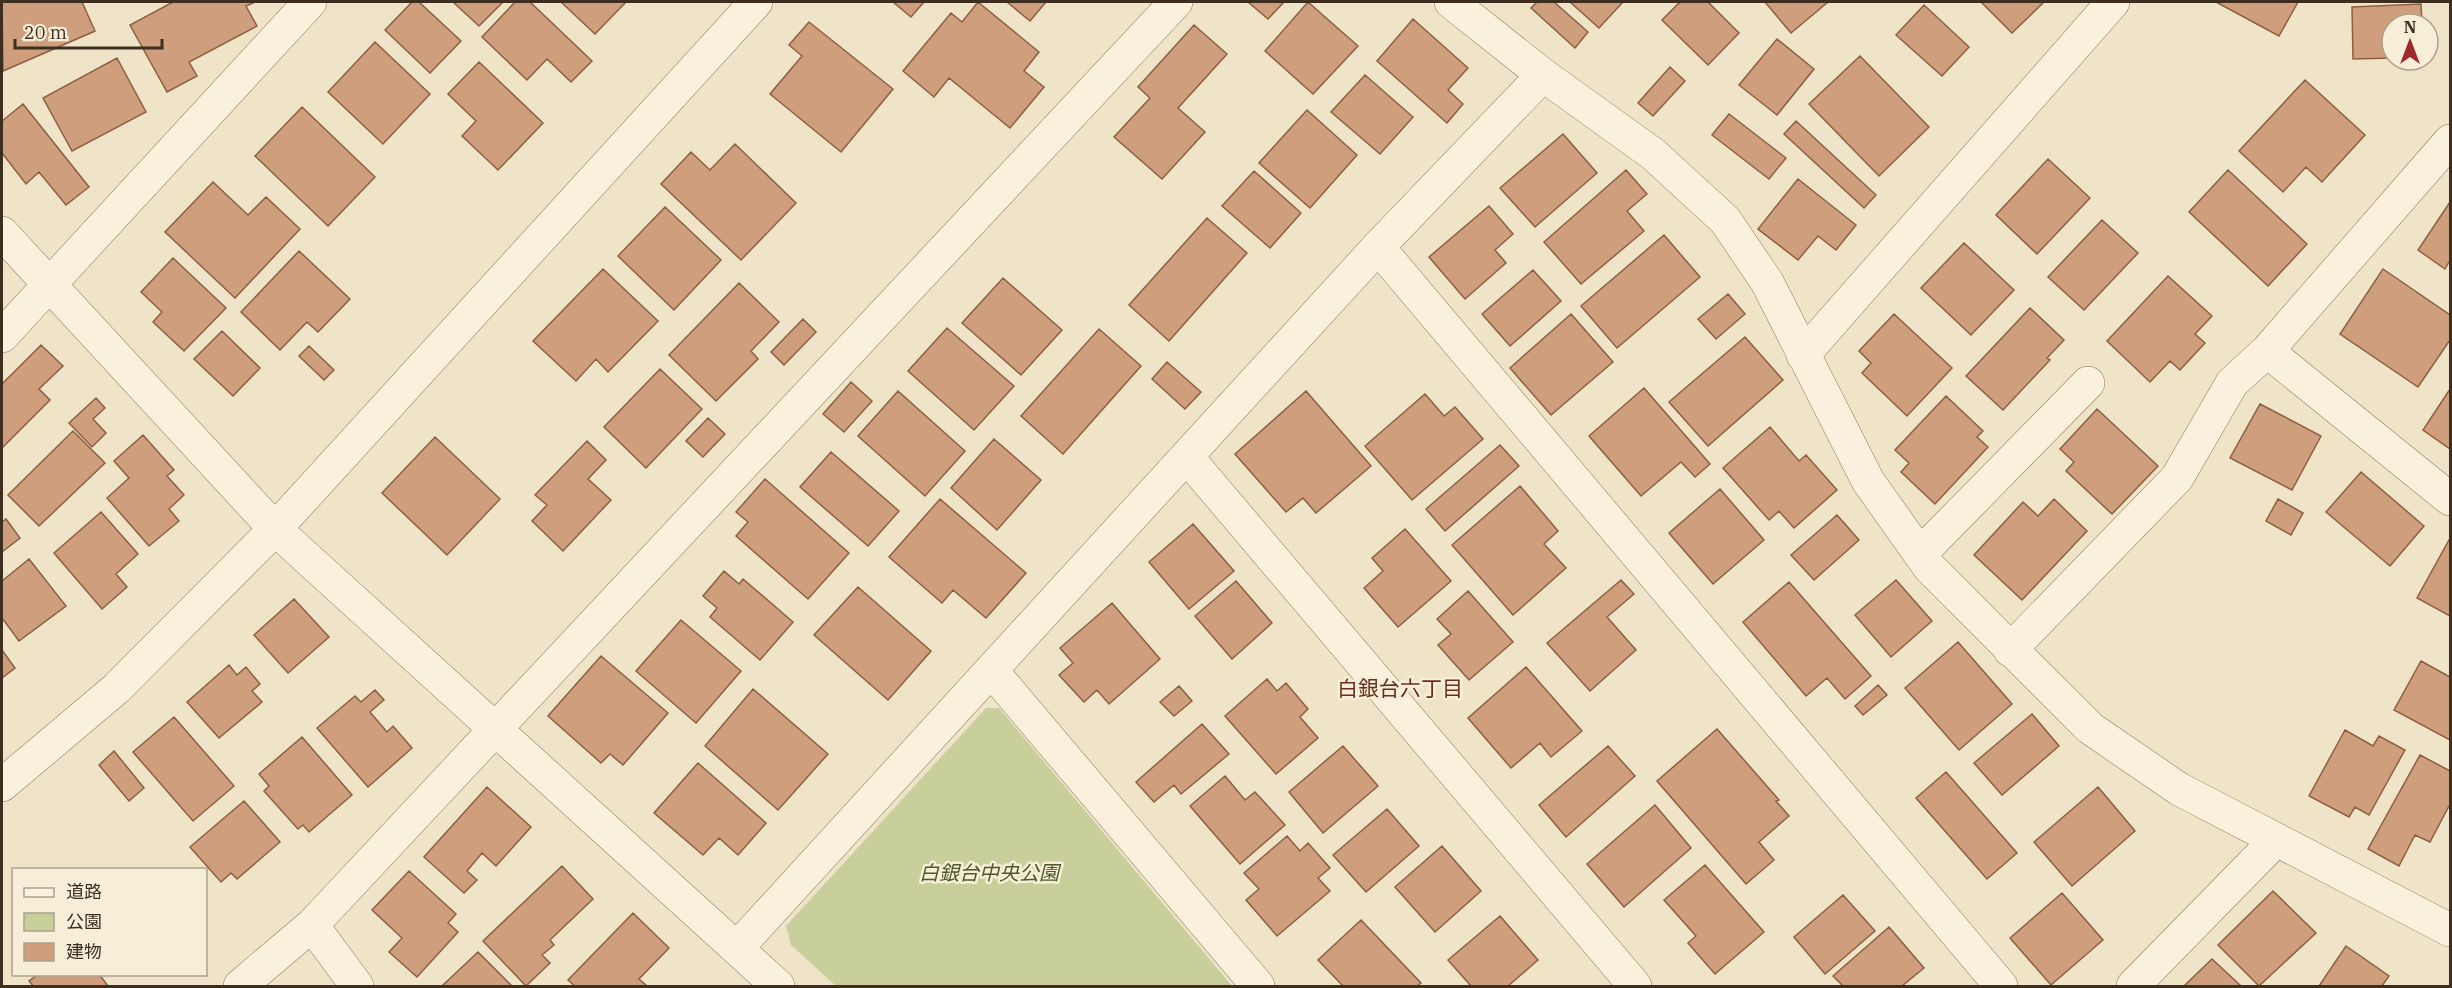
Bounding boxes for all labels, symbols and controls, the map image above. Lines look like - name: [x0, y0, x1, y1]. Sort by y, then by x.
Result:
- scale bar: [15, 12, 162, 50]
- north arrow: [2380, 12, 2440, 72]
- text: N: [2404, 17, 2416, 37]
- text: 20 m: [24, 21, 67, 44]
- district label: 白銀台六丁目: [1337, 674, 1463, 702]
- park label: 白銀台中央公園: [919, 859, 1062, 886]
- legend: [12, 868, 207, 976]
- text: 道路: [66, 880, 102, 903]
- text: 公園: [66, 910, 102, 933]
- text: 建物: [66, 940, 102, 963]

